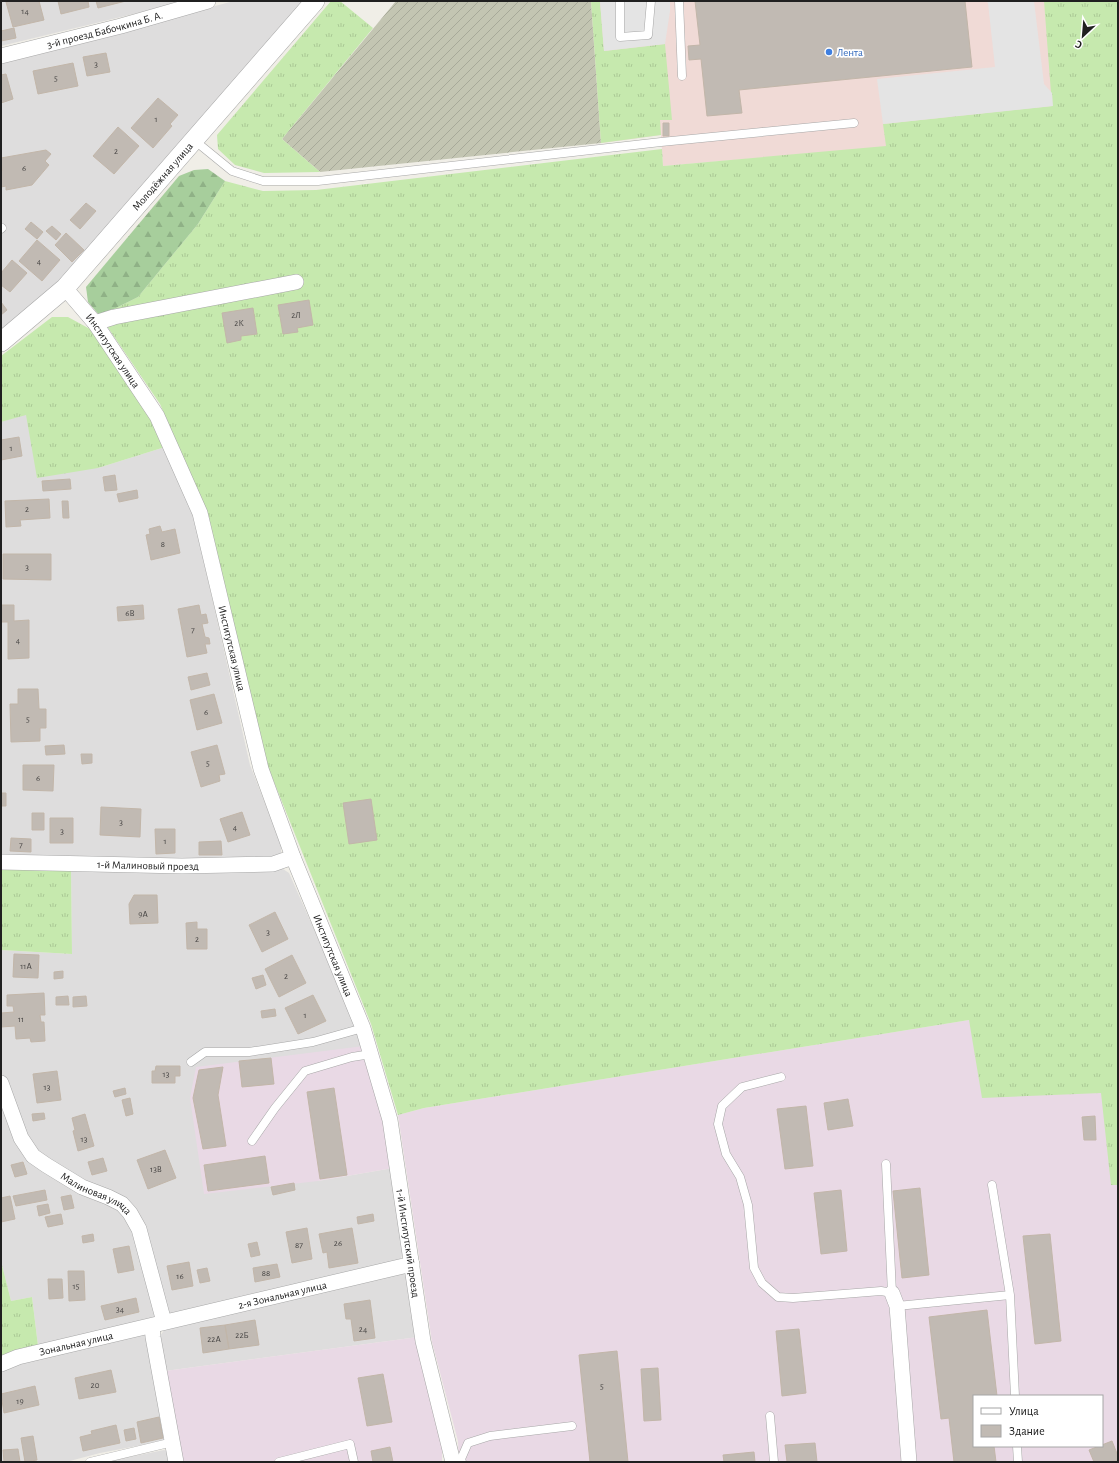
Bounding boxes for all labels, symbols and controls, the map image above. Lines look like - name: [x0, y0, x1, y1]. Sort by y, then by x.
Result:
- house number: 14: [21, 7, 29, 16]
- street label: 3-й проезд Бабочкина Б. А.: [46, 9, 164, 50]
- north arrow: [1063, 16, 1103, 56]
- text: С: [1074, 38, 1084, 51]
- marker: Лента: [824, 47, 834, 57]
- place label: Лента: [837, 47, 863, 58]
- house number: 3: [94, 60, 98, 69]
- house number: 5: [54, 74, 58, 83]
- house number: 1: [154, 115, 158, 124]
- street label: Молодёжная улица: [130, 140, 195, 213]
- house number: 2: [114, 147, 118, 156]
- house number: 6: [22, 164, 26, 173]
- house number: 4: [37, 257, 42, 266]
- street label: Институтская улица: [83, 311, 142, 390]
- house number: 2Л: [291, 311, 301, 320]
- house number: 2К: [234, 319, 244, 328]
- house number: 1: [9, 444, 13, 453]
- house number: 2: [25, 505, 29, 514]
- house number: 8: [161, 540, 165, 549]
- house number: 3: [25, 563, 29, 572]
- street label: Институтская улица: [216, 605, 247, 692]
- house number: 6В: [125, 609, 135, 618]
- house number: 7: [191, 626, 195, 635]
- house number: 4: [16, 636, 21, 645]
- house number: 6: [204, 708, 208, 717]
- house number: 5: [26, 715, 30, 724]
- house number: 5: [206, 759, 210, 768]
- house number: 6: [36, 774, 40, 783]
- house number: 3: [119, 818, 123, 827]
- house number: 4: [233, 823, 238, 832]
- house number: 3: [60, 827, 64, 836]
- house number: 1: [163, 837, 167, 846]
- house number: 7: [19, 841, 23, 850]
- street label: 1-й Малиновый проезд: [97, 859, 199, 872]
- house number: 9А: [138, 910, 148, 919]
- street label: Институтская улица: [311, 913, 354, 998]
- house number: 3: [266, 928, 270, 937]
- house number: 2: [195, 935, 199, 944]
- house number: 11А: [20, 962, 32, 971]
- house number: 2: [284, 972, 288, 981]
- house number: 1: [303, 1011, 307, 1020]
- house number: 11: [18, 1015, 24, 1024]
- house number: 13: [163, 1070, 170, 1079]
- house number: 13: [44, 1083, 51, 1092]
- house number: 13: [81, 1135, 88, 1144]
- house number: 13В: [150, 1165, 162, 1174]
- street label: Малиновая улица: [59, 1170, 134, 1217]
- street label: 1-й Институтский проезд: [394, 1188, 421, 1299]
- house number: 26: [334, 1239, 342, 1248]
- house number: 87: [295, 1241, 303, 1250]
- house number: 88: [262, 1269, 270, 1278]
- house number: 16: [176, 1272, 184, 1281]
- street label: 2-я Зональная улица: [237, 1279, 328, 1311]
- house number: 15: [73, 1282, 80, 1291]
- house number: 34: [116, 1305, 125, 1314]
- house number: 24: [359, 1325, 368, 1334]
- street label: Зональная улица: [38, 1330, 114, 1358]
- house number: 22Б: [235, 1331, 249, 1340]
- house number: 22А: [207, 1335, 221, 1344]
- house number: 20: [91, 1381, 100, 1390]
- house number: 5: [600, 1382, 604, 1391]
- legend: [973, 1395, 1103, 1447]
- house number: 19: [16, 1397, 24, 1406]
- text: Улица: [1009, 1405, 1039, 1417]
- text: Здание: [1009, 1425, 1045, 1437]

